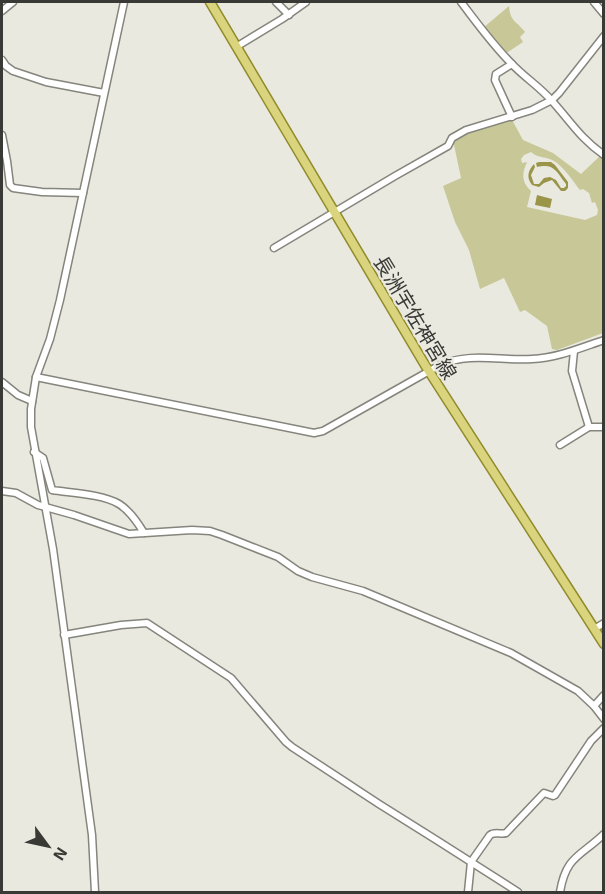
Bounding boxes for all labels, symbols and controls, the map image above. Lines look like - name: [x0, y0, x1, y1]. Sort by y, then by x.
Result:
- street label: 長洲宇佐神宮線: [370, 251, 462, 383]
- north arrow: [18, 816, 78, 876]
- text: N: [50, 844, 72, 864]

